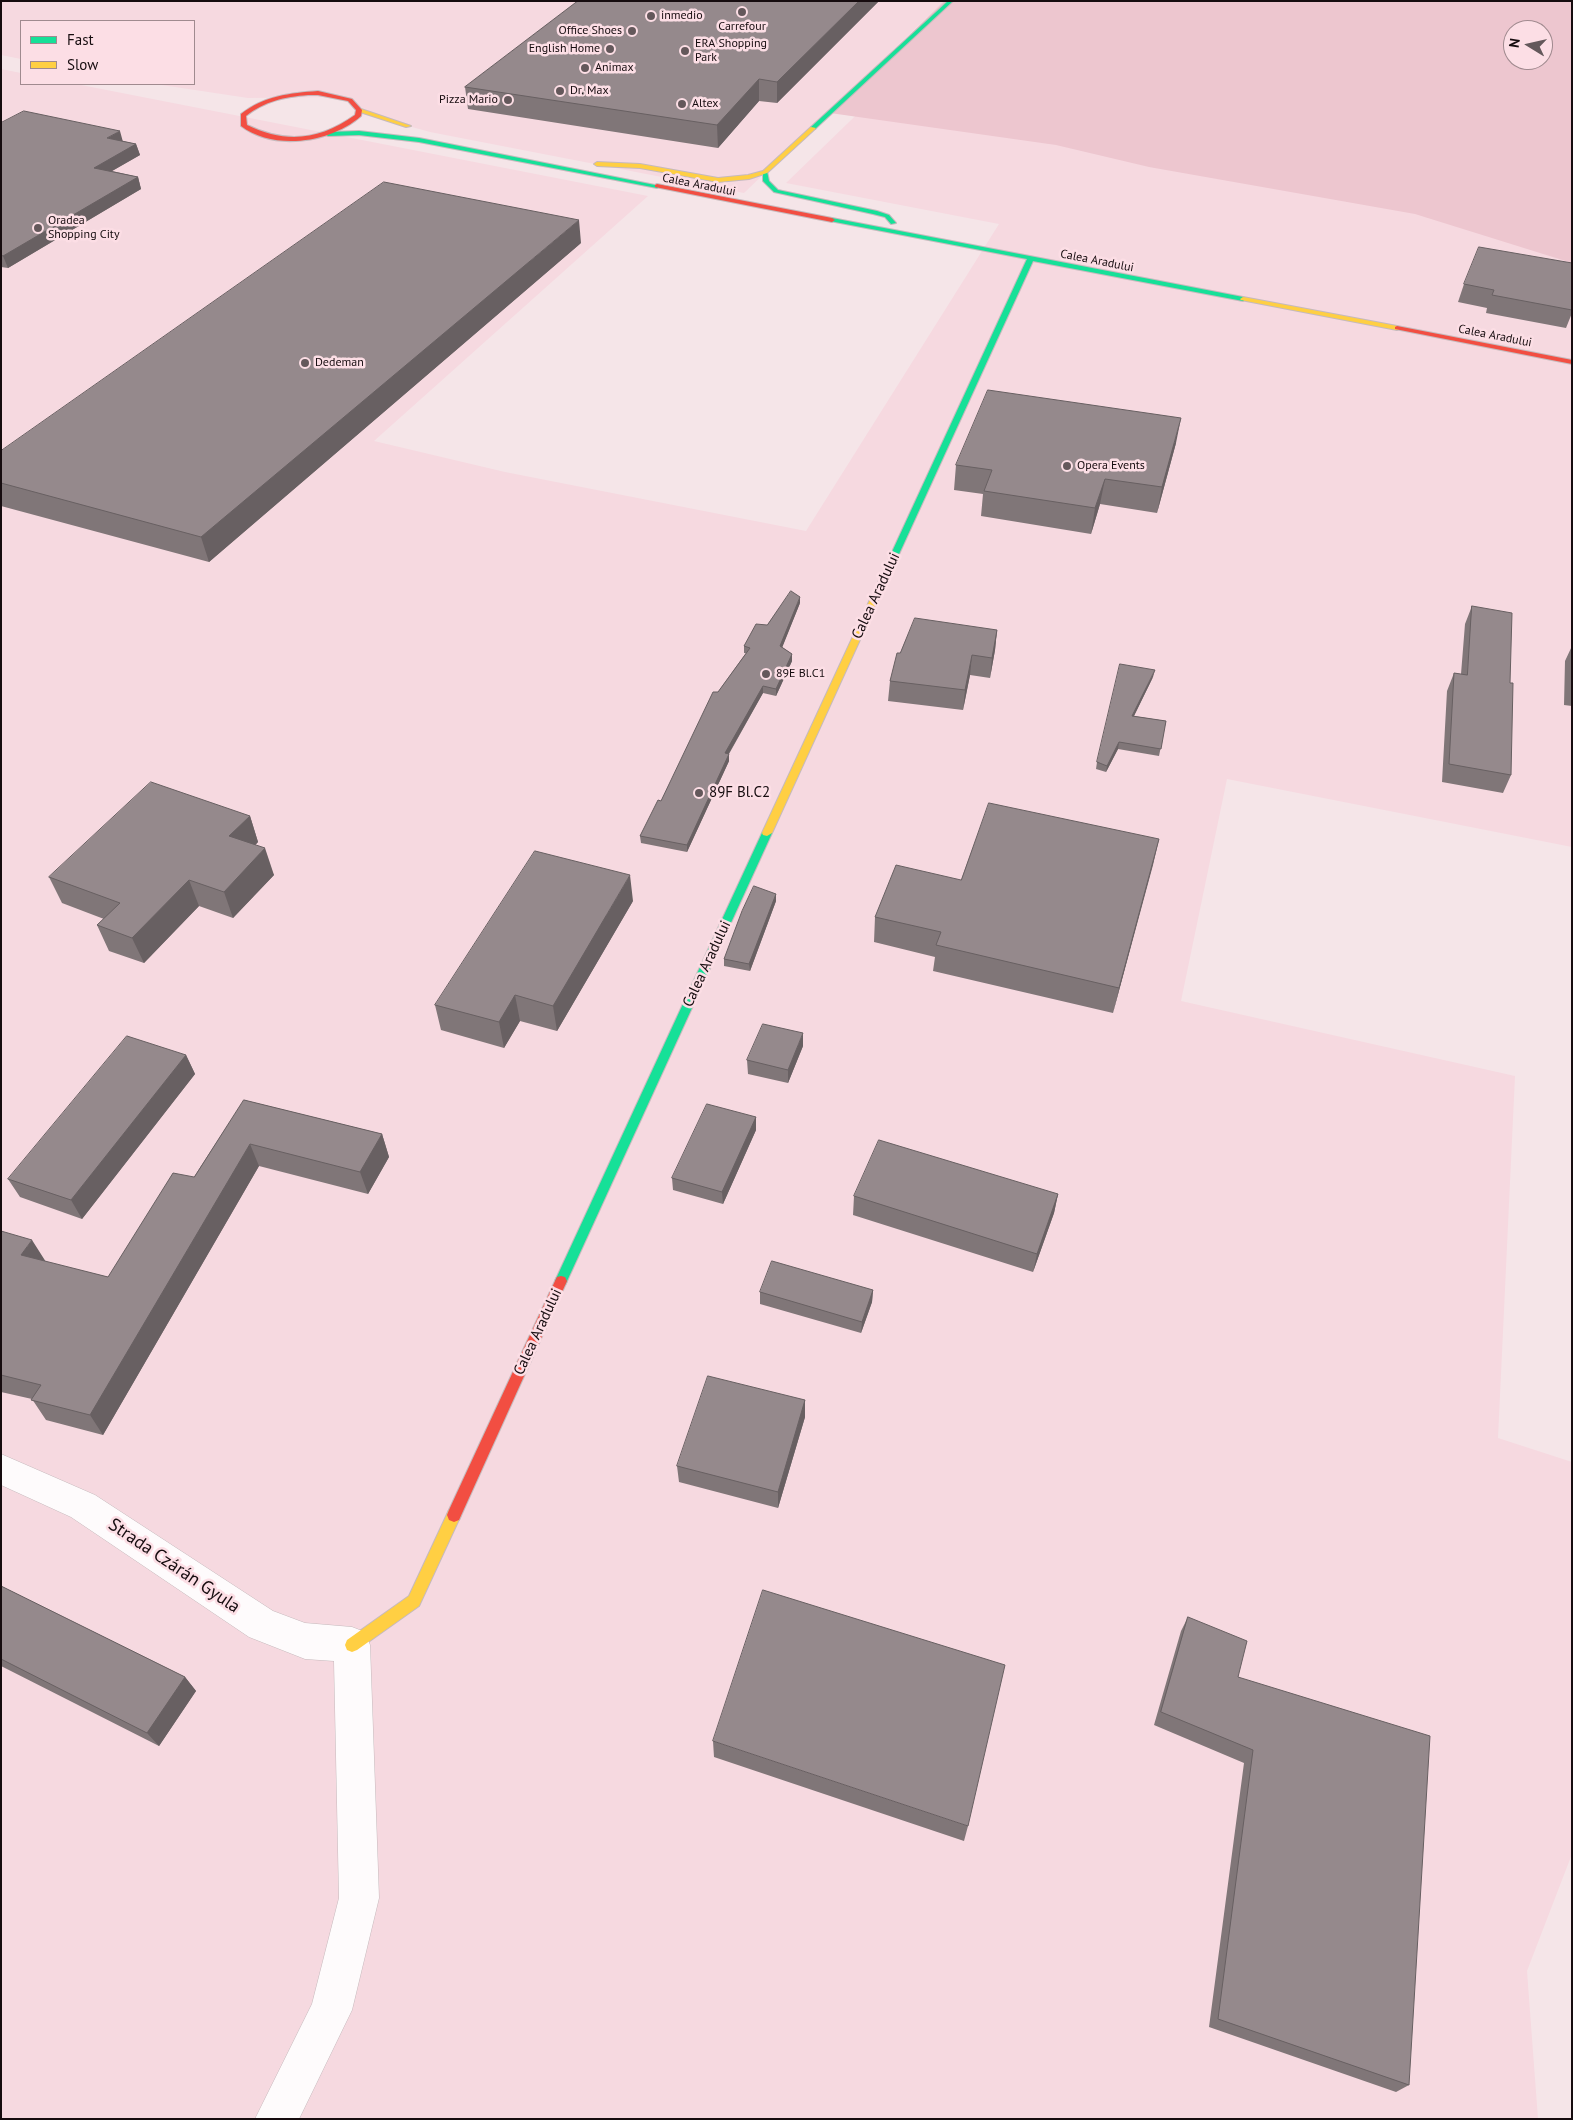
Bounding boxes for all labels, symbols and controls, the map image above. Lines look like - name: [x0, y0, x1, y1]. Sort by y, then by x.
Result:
- marker: Carrefour: [736, 6, 748, 18]
- place label: inmedio: [661, 9, 703, 23]
- marker: inmedio: [645, 10, 657, 22]
- legend: [20, 20, 195, 85]
- place label: Carrefour: [718, 20, 766, 34]
- north arrow: [1503, 20, 1553, 70]
- place label: Office Shoes: [559, 24, 622, 38]
- marker: Office Shoes: [626, 25, 638, 37]
- text: Fast: [67, 30, 94, 49]
- place label: ERA Shopping Park: [695, 37, 767, 65]
- text: N: [1505, 37, 1524, 49]
- place label: English Home: [529, 42, 600, 56]
- marker: English Home: [604, 43, 616, 55]
- marker: ERA Shopping Park: [679, 45, 691, 57]
- text: Slow: [67, 55, 98, 74]
- place label: Animax: [595, 61, 634, 75]
- marker: Animax: [579, 62, 591, 74]
- place label: Dr. Max: [570, 84, 609, 98]
- marker: Dr. Max: [554, 85, 566, 97]
- place label: Pizza Mario: [439, 93, 498, 107]
- marker: Pizza Mario: [502, 94, 514, 106]
- place label: Altex: [692, 97, 718, 111]
- marker: Altex: [676, 98, 688, 110]
- street label: Calea Aradului: [661, 171, 737, 199]
- place label: Oradea Shopping City: [48, 214, 120, 242]
- marker: Oradea Shopping City: [32, 222, 44, 234]
- street label: Calea Aradului: [1059, 247, 1135, 275]
- street label: Calea Aradului: [1457, 322, 1533, 350]
- place label: Dedeman: [315, 356, 364, 370]
- marker: Dedeman: [299, 357, 311, 369]
- place label: Opera Events: [1077, 459, 1145, 473]
- marker: Opera Events: [1061, 460, 1073, 472]
- street label: Calea Aradului: [848, 550, 904, 642]
- place label: 89E Bl.C1: [776, 667, 825, 681]
- marker: 89E Bl.C1: [760, 668, 772, 680]
- place label: 89F Bl.C2: [709, 784, 770, 802]
- marker: 89F Bl.C2: [693, 787, 705, 799]
- street label: Calea Aradului: [679, 918, 735, 1010]
- street label: Calea Aradului: [510, 1286, 566, 1378]
- street label: Strada Czárán Gyula: [104, 1514, 244, 1618]

